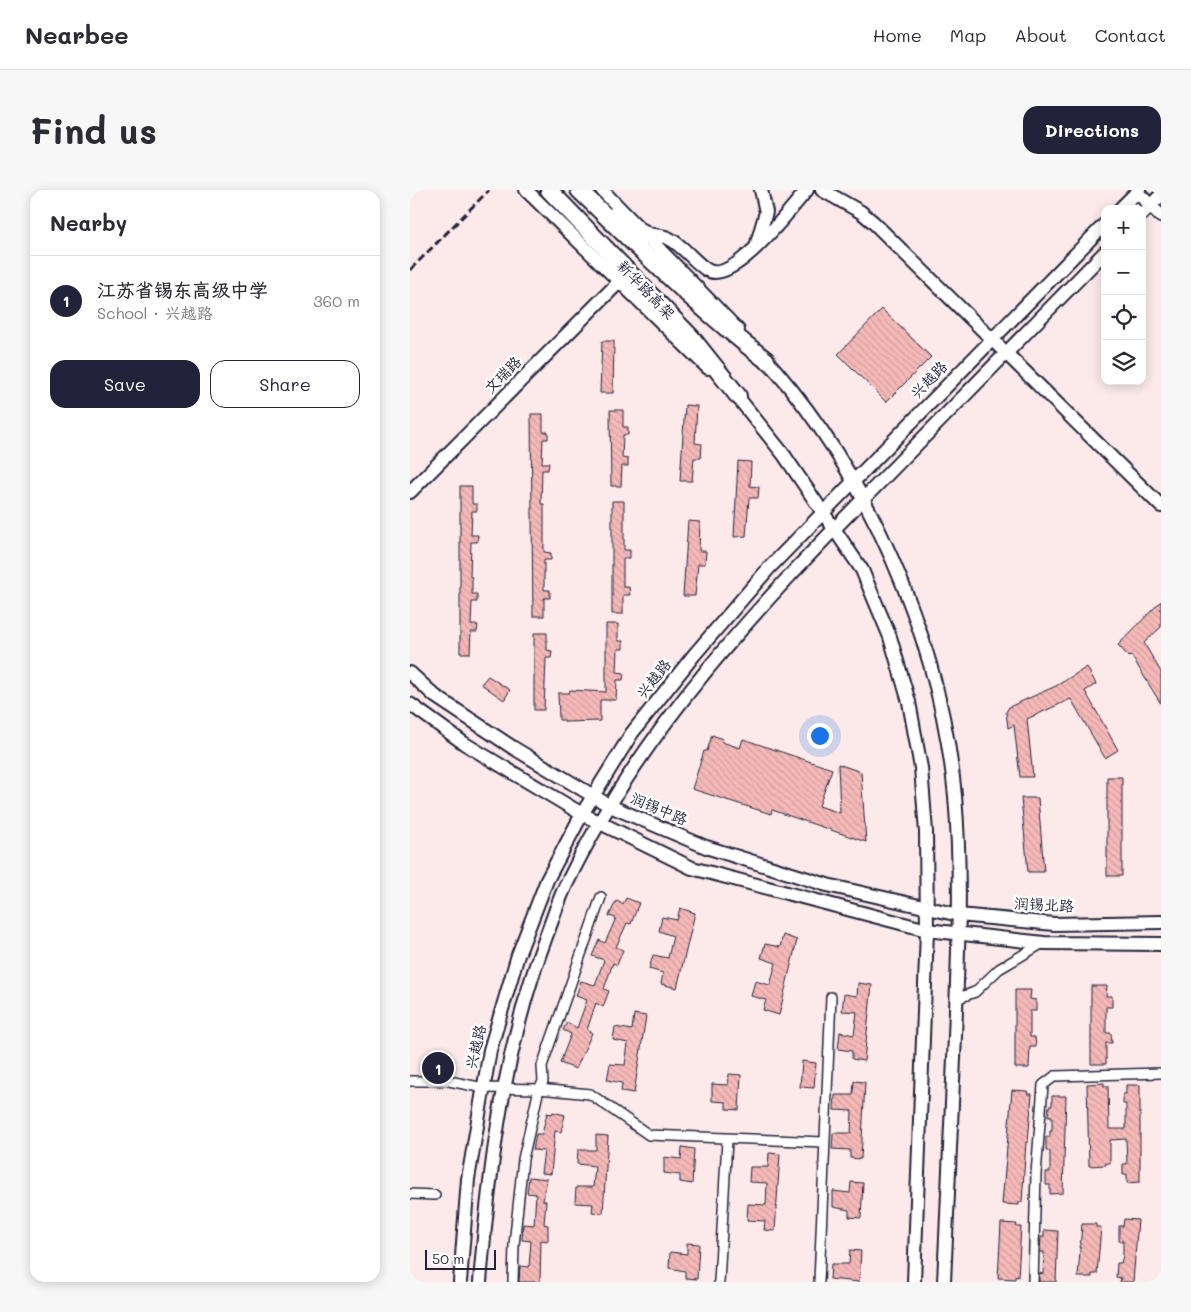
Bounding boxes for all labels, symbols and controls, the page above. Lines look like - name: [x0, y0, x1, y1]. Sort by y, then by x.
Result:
- text: Nearbee: [25, 19, 129, 50]
- text: Home: [873, 23, 922, 47]
- text: Map: [950, 23, 986, 47]
- text: About: [1014, 23, 1067, 47]
- text: Contact: [1095, 23, 1166, 47]
- button: Directions: [1023, 106, 1161, 154]
- text: Find us: [30, 107, 157, 153]
- map controls: [1101, 205, 1146, 385]
- button: +: [1101, 205, 1146, 250]
- text: Nearby: [50, 209, 127, 236]
- button: −: [1101, 250, 1146, 295]
- street label: 新华路高架: [613, 255, 680, 323]
- text: 江苏省锡东高级中学: [97, 277, 268, 302]
- text: 1: [62, 290, 70, 311]
- text: 360 m: [313, 290, 360, 311]
- button: locate: [1101, 295, 1146, 340]
- text: School · 兴越路: [97, 302, 213, 323]
- button: layers: [1101, 340, 1146, 385]
- street label: 文瑞路: [479, 351, 525, 397]
- street label: 兴越路: [905, 356, 951, 402]
- button: Save: [50, 360, 200, 408]
- button: Share: [210, 360, 360, 408]
- street label: 兴越路: [631, 654, 675, 702]
- your location: [807, 723, 833, 749]
- street label: 润锡中路: [628, 787, 691, 829]
- street label: 润锡北路: [1014, 892, 1075, 916]
- street label: 兴越路: [460, 1023, 490, 1071]
- pin: 1: [422, 1049, 454, 1087]
- scale bar: [425, 1247, 496, 1270]
- text: 50 m: [432, 1249, 464, 1268]

